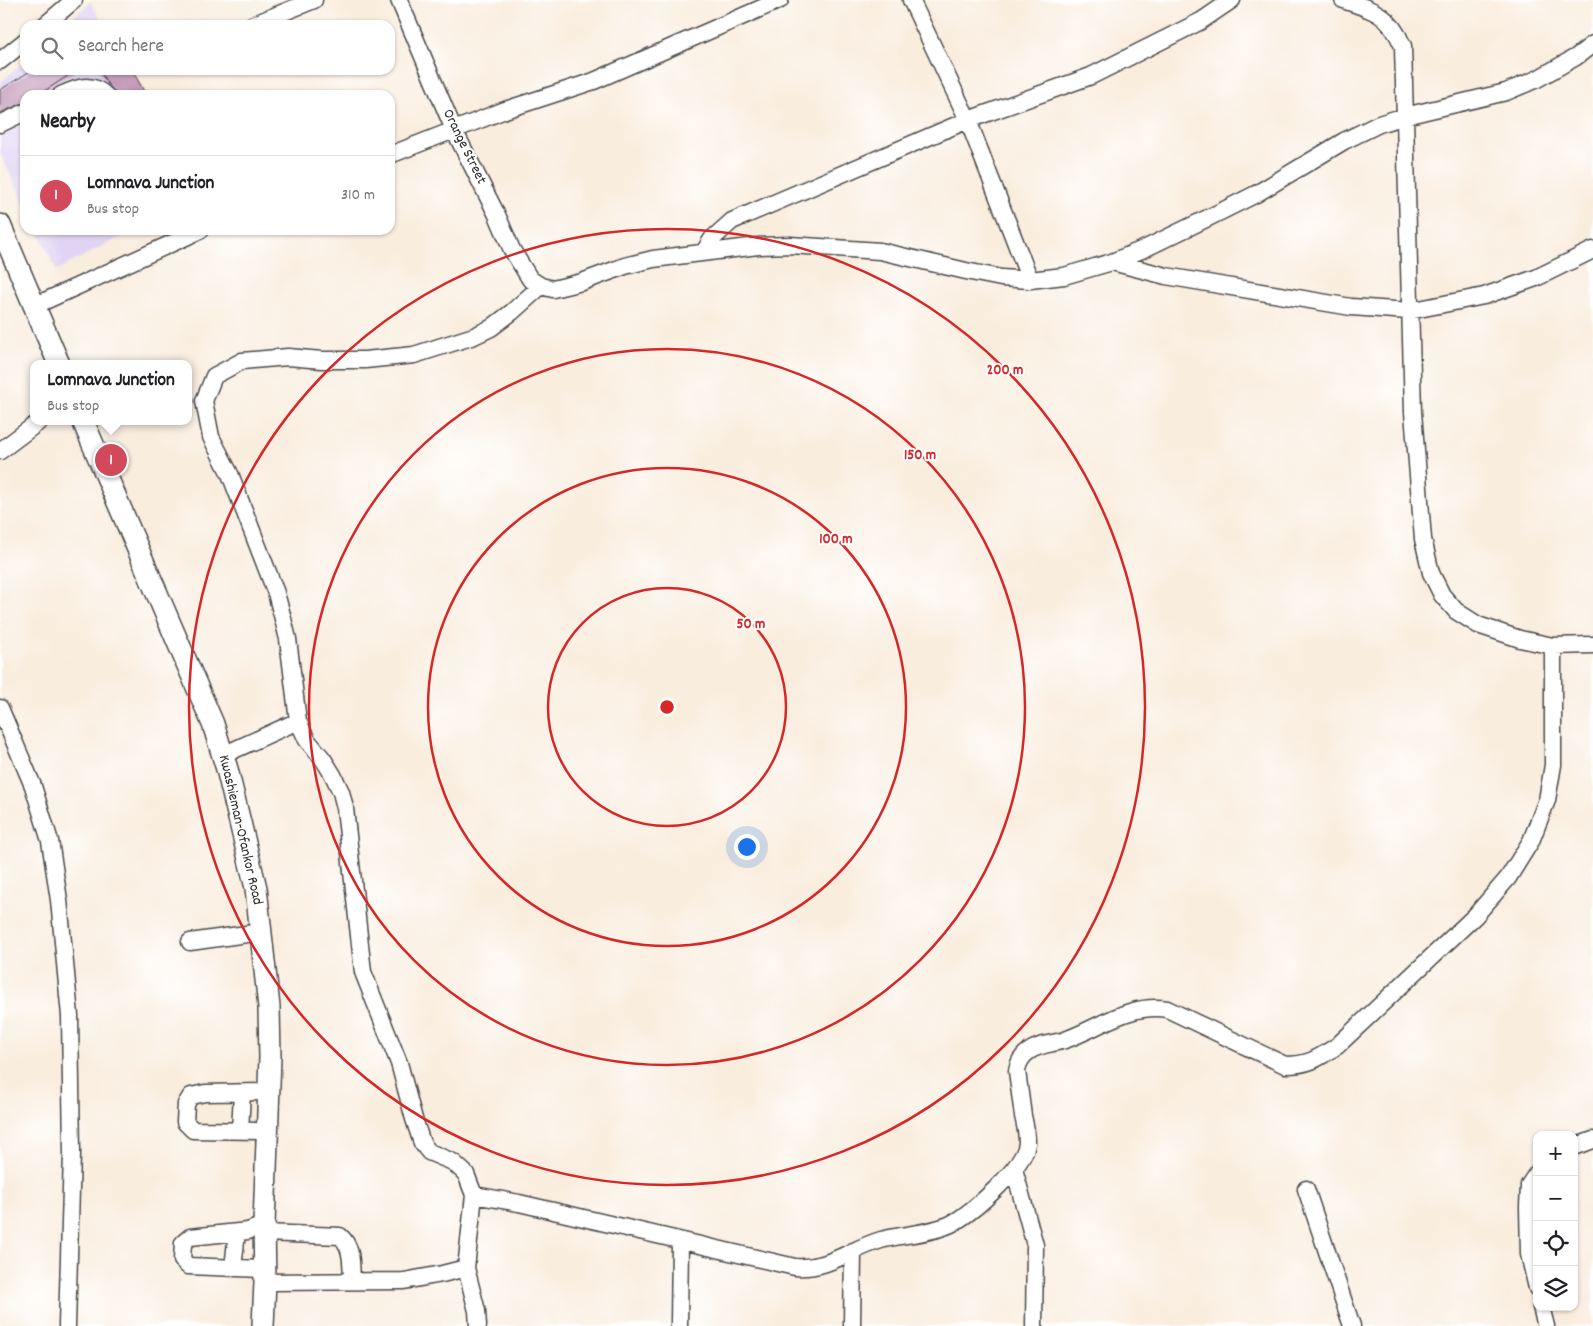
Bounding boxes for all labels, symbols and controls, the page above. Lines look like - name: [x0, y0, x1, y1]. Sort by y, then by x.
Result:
- search box: [20, 20, 395, 75]
- icon: search: [38, 34, 66, 62]
- text: Search here: [78, 34, 164, 61]
- street label: Orange Street: [436, 106, 492, 189]
- text: Nearby: [40, 108, 95, 138]
- text: Lomnava Junction: [87, 171, 214, 198]
- text: 1: [54, 184, 58, 207]
- text: 310 m: [341, 184, 375, 207]
- text: Bus stop: [87, 198, 139, 221]
- popup: [30, 360, 192, 425]
- text: 200 m: [987, 360, 1023, 382]
- text: Lomnava Junction: [47, 368, 175, 395]
- text: Bus stop: [47, 395, 99, 418]
- pin: 1: [95, 441, 127, 479]
- text: 150 m: [904, 445, 936, 467]
- text: 100 m: [819, 529, 853, 551]
- text: 50 m: [737, 614, 765, 636]
- centre of rings: [658, 698, 676, 716]
- street label: Kwashieman-Ofankor Road: [212, 753, 268, 907]
- your location: [734, 834, 760, 860]
- map controls: [1533, 1131, 1578, 1311]
- button: +: [1533, 1131, 1578, 1176]
- button: −: [1533, 1176, 1578, 1221]
- button: locate: [1533, 1221, 1578, 1266]
- button: layers: [1533, 1266, 1578, 1311]

